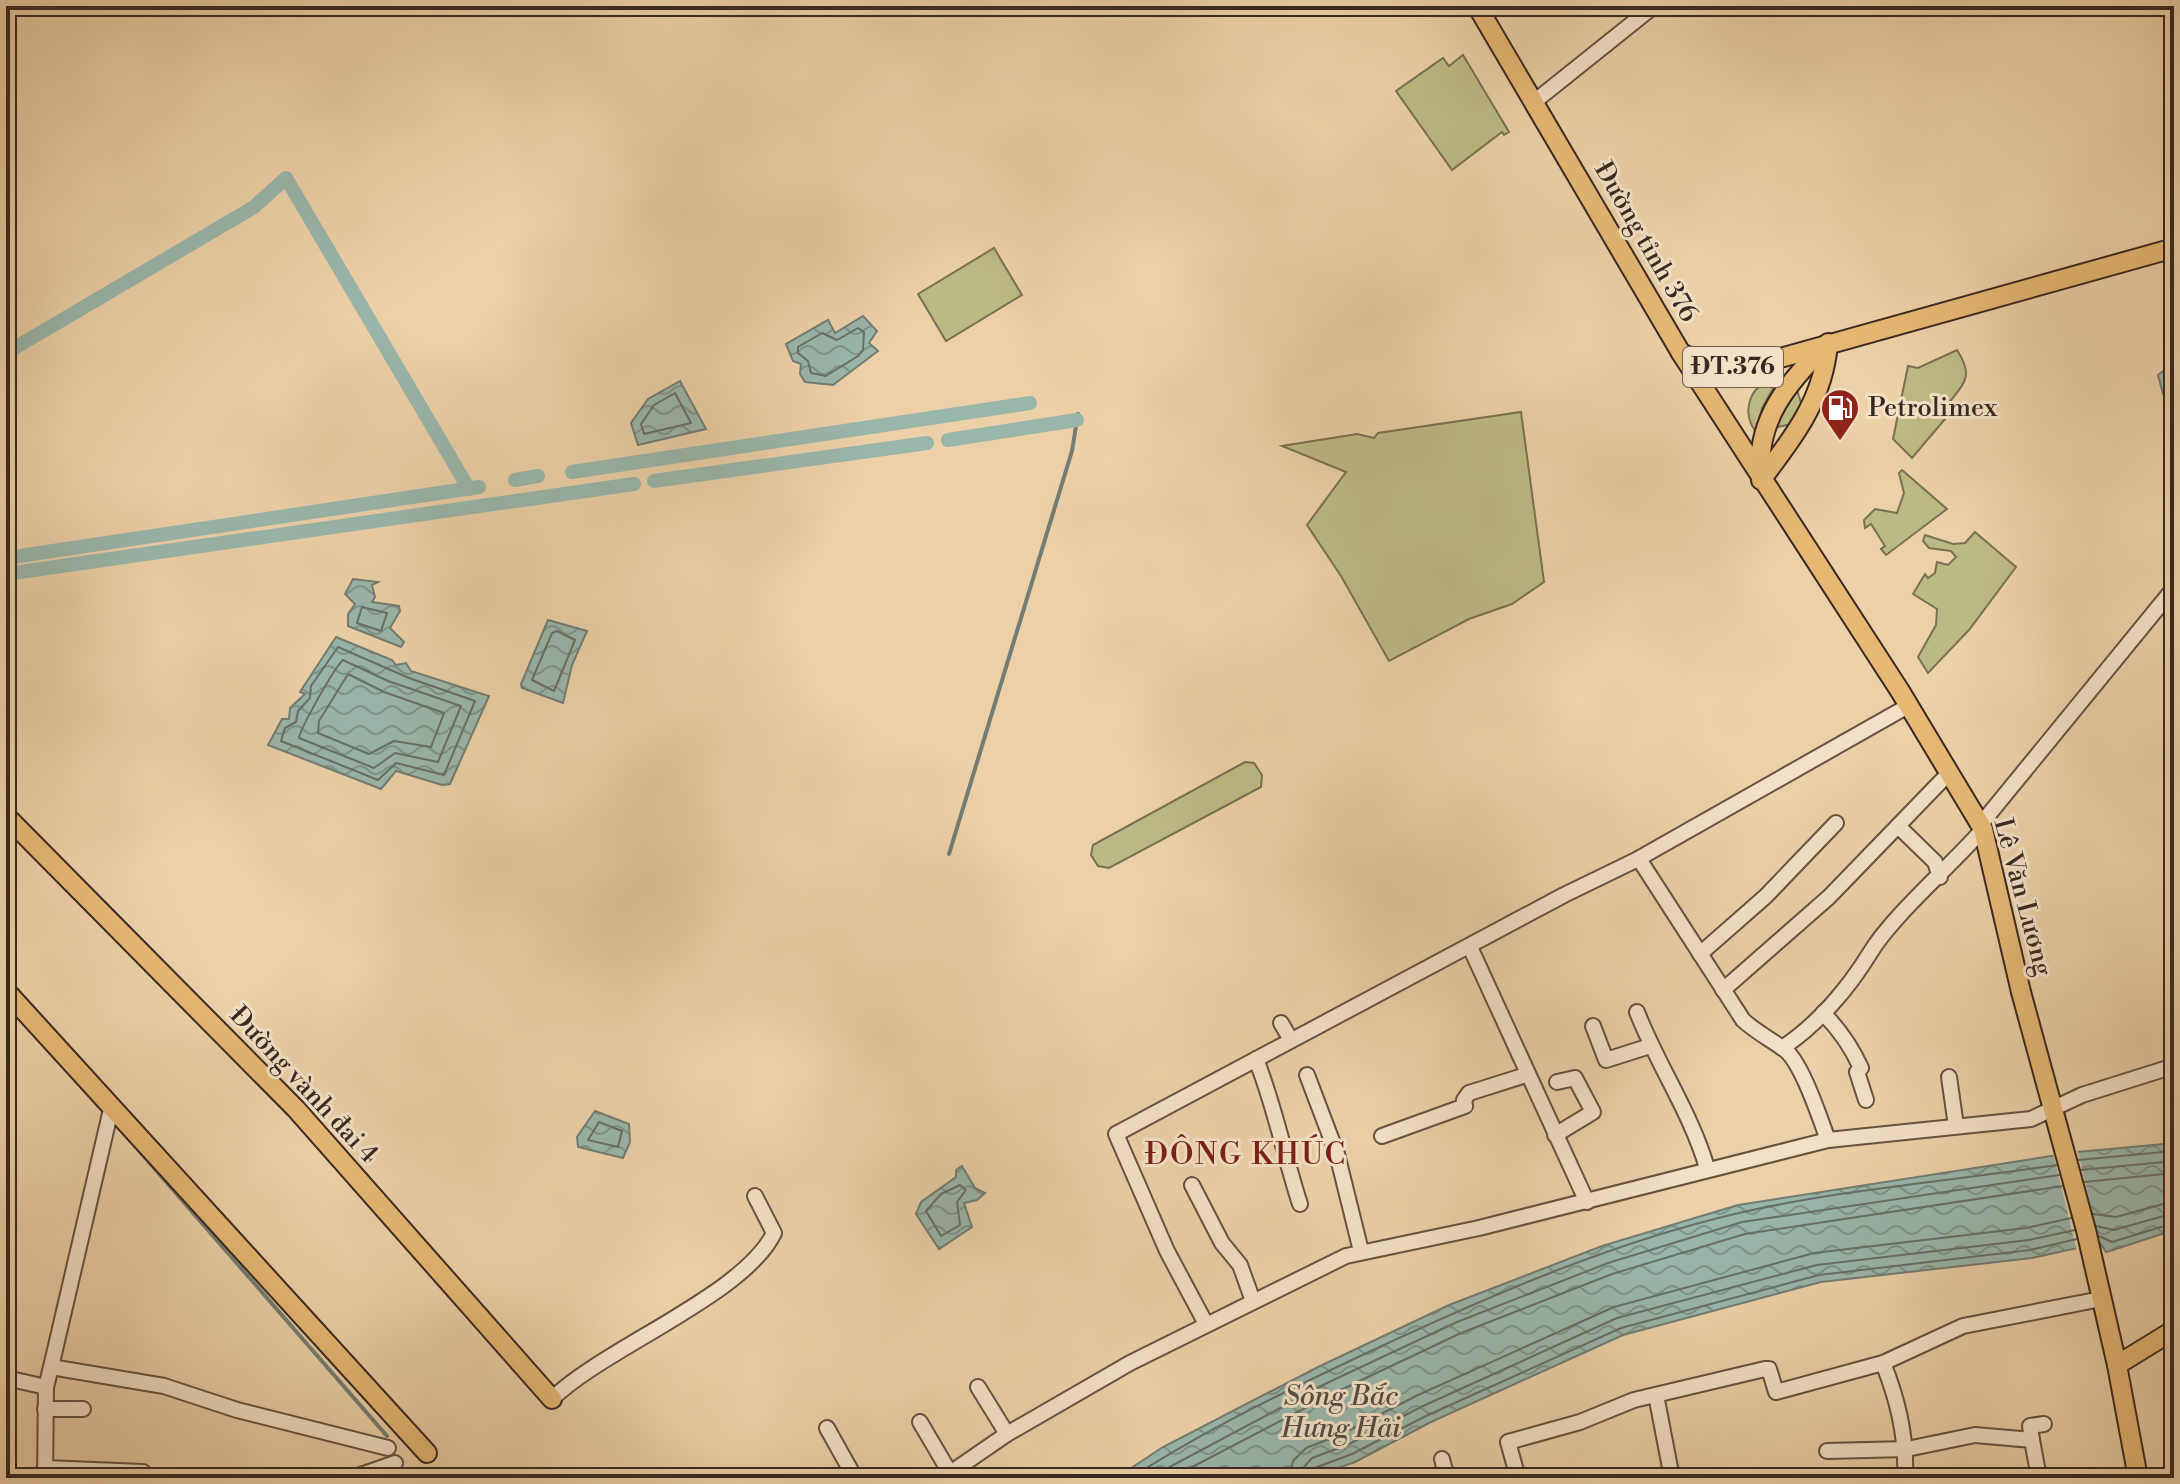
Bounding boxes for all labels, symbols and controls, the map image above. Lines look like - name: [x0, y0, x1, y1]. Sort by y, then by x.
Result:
- street label: Đường tỉnh 376: [1587, 156, 1705, 328]
- road number: ĐT.376: [1683, 347, 1783, 387]
- fuel station icon: Petrolimex: [1819, 387, 1861, 442]
- place label: Petrolimex: [1868, 392, 1998, 424]
- street label: Lê Văn Lương: [1987, 815, 2060, 980]
- street label: Đường vành đai 4: [223, 1000, 385, 1170]
- district label: ĐÔNG KHÚC: [1145, 1134, 1347, 1174]
- water label: Sông Bắc Hưng Hải: [1280, 1379, 1401, 1446]

